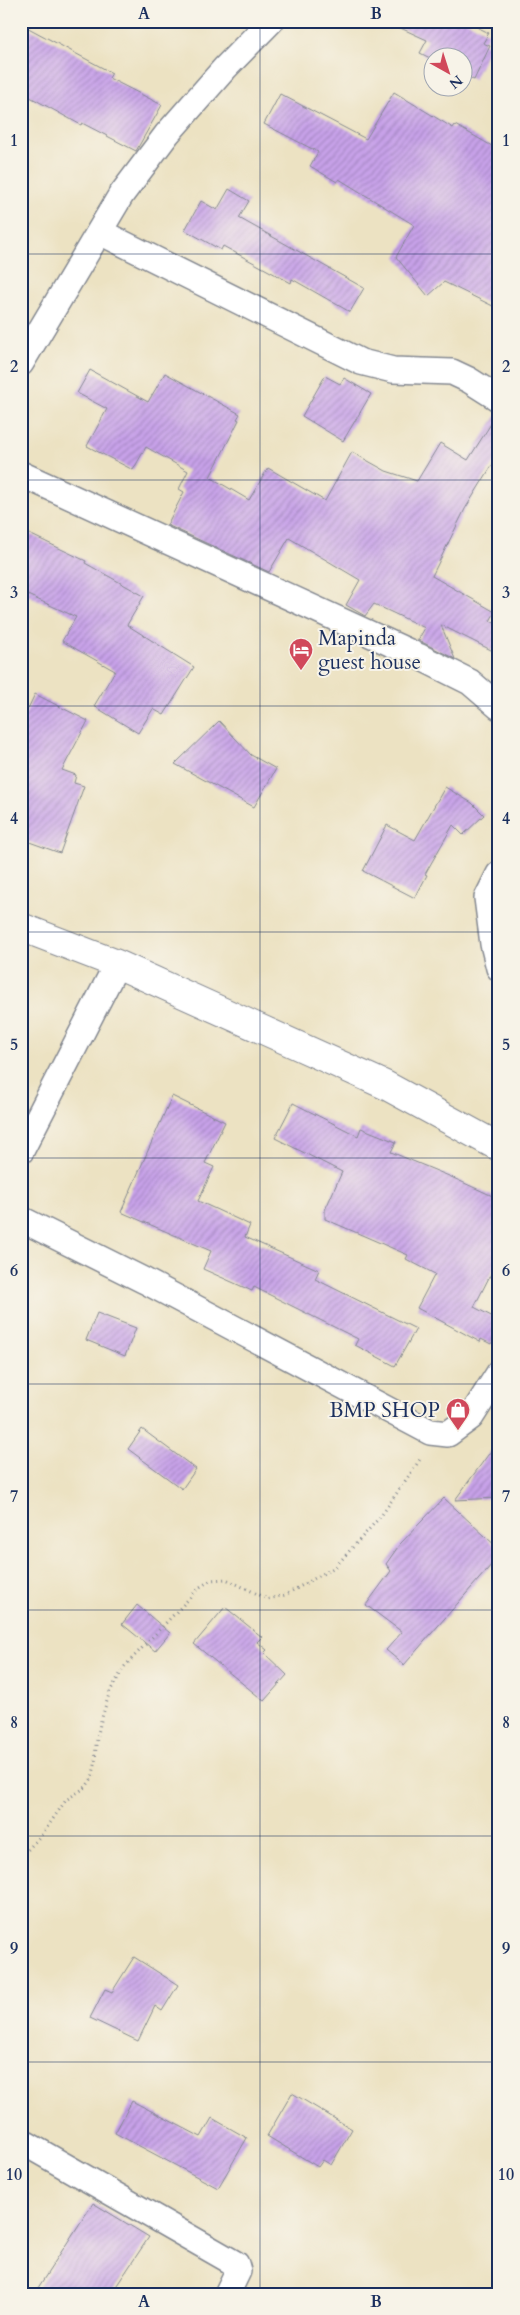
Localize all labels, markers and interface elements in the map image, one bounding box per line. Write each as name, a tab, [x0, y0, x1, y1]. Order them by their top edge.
text: A	[138, 3, 150, 25]
text: B	[370, 3, 382, 25]
north arrow	[422, 48, 472, 98]
text: N	[445, 71, 467, 93]
text: 1	[10, 130, 18, 152]
text: 1	[502, 130, 510, 152]
text: 2	[10, 356, 18, 378]
text: 2	[502, 356, 510, 378]
text: 3	[10, 582, 18, 604]
text: 3	[502, 582, 510, 604]
place label: Mapinda guest house	[318, 624, 421, 677]
hotel icon: Mapinda guest house	[288, 637, 314, 671]
text: 4	[10, 808, 18, 830]
text: 4	[502, 808, 510, 830]
text: 5	[10, 1034, 18, 1056]
text: 5	[502, 1034, 510, 1056]
text: 6	[10, 1260, 18, 1282]
text: 6	[502, 1260, 510, 1282]
place label: BMP SHOP	[329, 1396, 440, 1425]
shop icon: BMP SHOP	[445, 1397, 471, 1431]
text: 7	[10, 1486, 18, 1508]
text: 7	[502, 1486, 510, 1508]
text: 8	[10, 1712, 18, 1734]
text: 8	[502, 1712, 510, 1734]
text: 9	[10, 1938, 18, 1960]
text: 9	[502, 1938, 510, 1960]
text: 10	[6, 2164, 22, 2186]
text: 10	[498, 2164, 514, 2186]
text: A	[138, 2291, 150, 2313]
text: B	[370, 2291, 382, 2313]

